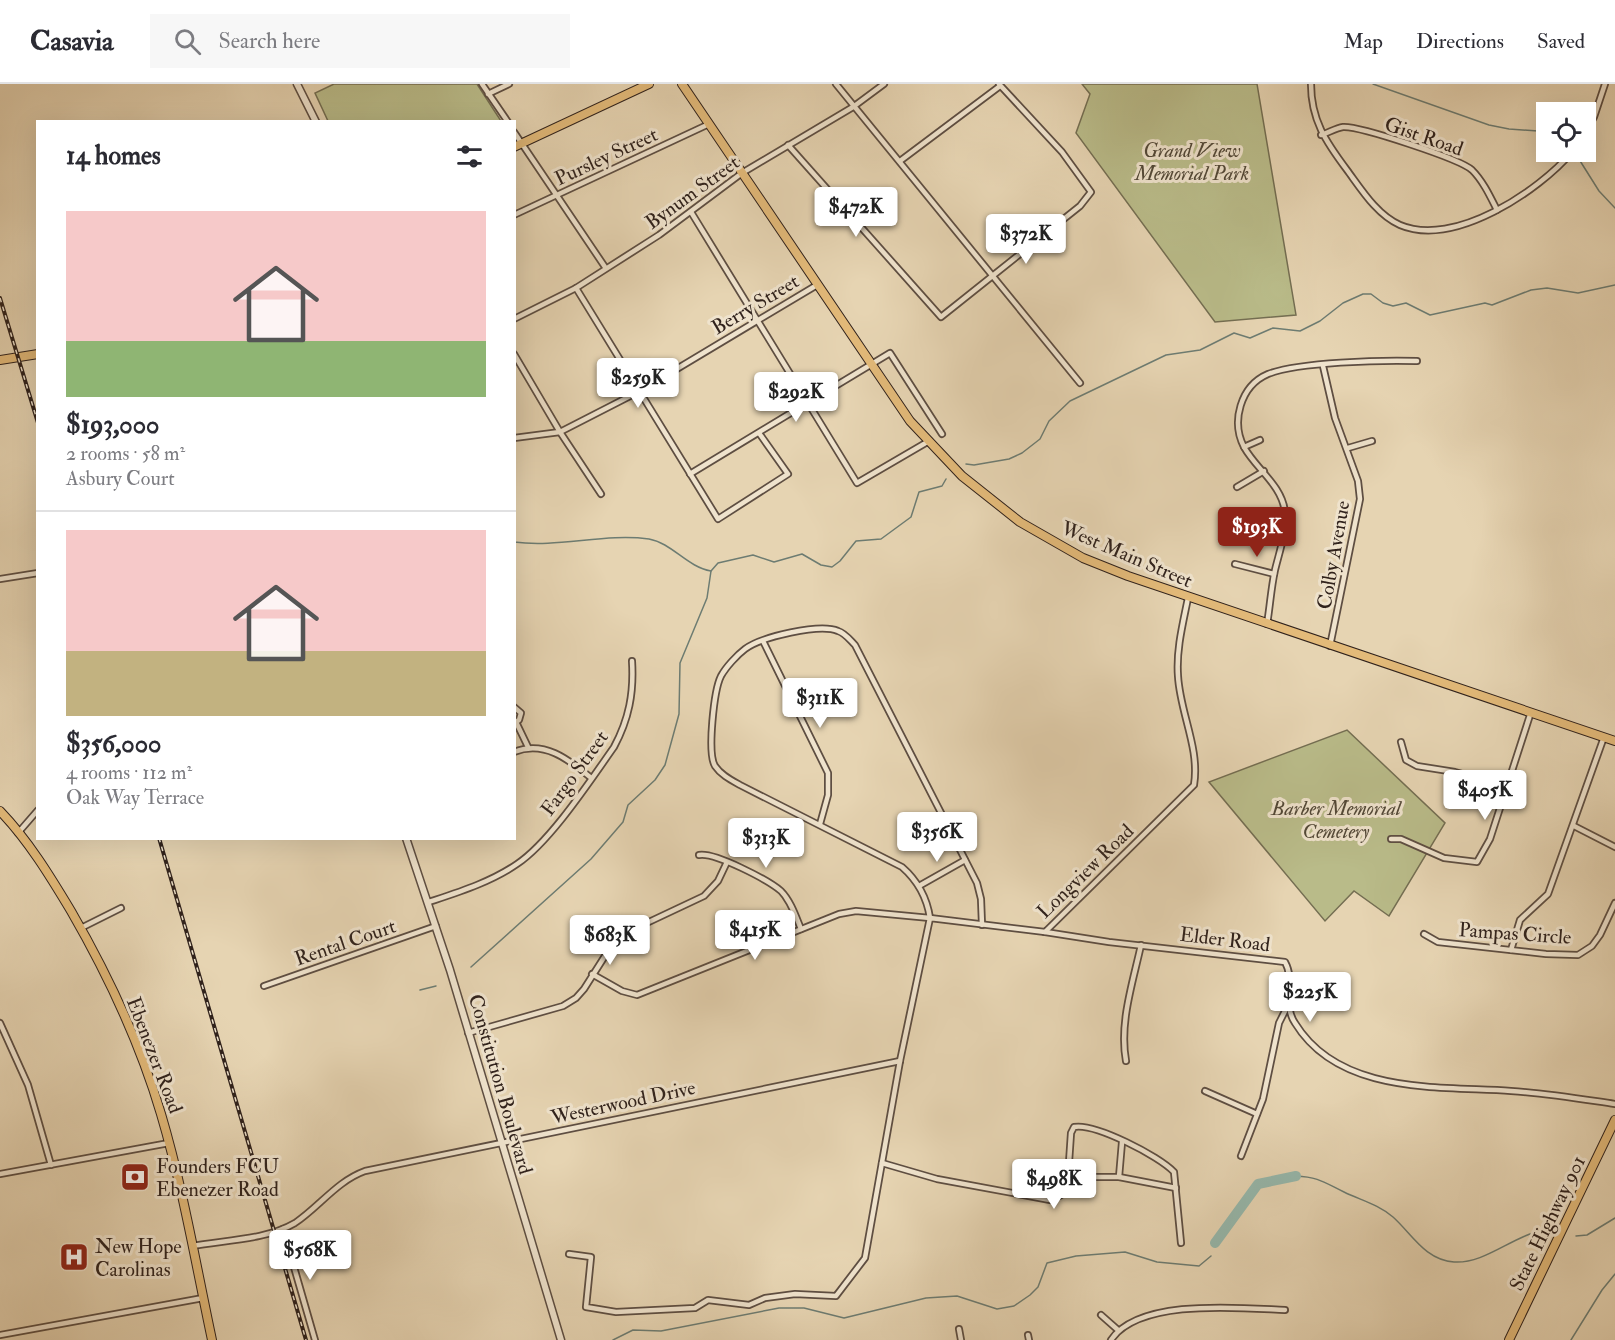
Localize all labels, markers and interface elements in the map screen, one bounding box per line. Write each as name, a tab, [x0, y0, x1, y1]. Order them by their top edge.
search box	[150, 14, 570, 68]
text: Casavia	[30, 24, 114, 59]
icon: search	[171, 25, 204, 58]
text: Search here	[219, 27, 320, 55]
text: Map	[1343, 28, 1383, 55]
text: Directions	[1416, 28, 1504, 55]
text: Saved	[1537, 28, 1585, 55]
map controls	[1536, 102, 1596, 162]
button: locate	[1536, 102, 1596, 162]
street label: Gist Road	[1381, 111, 1467, 162]
street label: Pursley Street	[551, 121, 662, 191]
park label: Grand View Memorial Park	[1134, 138, 1249, 186]
text: 14 homes	[66, 140, 161, 172]
icon: filters	[453, 140, 486, 173]
street label: Bynum Street	[640, 150, 745, 235]
pin: $472K	[814, 187, 898, 238]
text: $472K	[829, 194, 883, 219]
pin: $372K	[984, 214, 1068, 265]
text: $372K	[1000, 221, 1052, 246]
icon: home	[222, 250, 330, 358]
street label: Berry Street	[707, 268, 804, 340]
pin: $259K	[596, 358, 680, 409]
text: $259K	[611, 365, 665, 390]
pin: $292K	[754, 372, 838, 423]
text: $292K	[768, 379, 824, 404]
text: $193,000	[66, 409, 159, 441]
text: 2 rooms · 58 m²	[66, 441, 185, 466]
text: Asbury Court	[66, 466, 175, 491]
street label: Colby Avenue	[1312, 499, 1355, 611]
pin: $193K	[1215, 507, 1299, 558]
text: $193K	[1232, 514, 1282, 539]
street label: West Main Street	[1057, 515, 1197, 594]
icon: home	[222, 569, 330, 677]
pin: $311K	[778, 678, 862, 729]
text: $311K	[796, 685, 844, 710]
street label: Fargo Street	[535, 725, 614, 821]
text: $356,000	[66, 728, 161, 760]
text: 4 rooms · 112 m²	[66, 760, 192, 785]
pin: $405K	[1443, 770, 1527, 821]
text: $405K	[1457, 777, 1513, 802]
text: Oak Way Terrace	[66, 785, 204, 810]
park label: Barber Memorial Cemetery	[1270, 796, 1403, 844]
pin: $356K	[895, 812, 979, 863]
pin: $313K	[724, 818, 808, 869]
text: $356K	[911, 819, 963, 844]
street label: Longview Road	[1032, 819, 1139, 924]
text: $313K	[742, 825, 790, 850]
pin: $415K	[713, 910, 797, 961]
street label: Rental Court	[291, 913, 400, 971]
pin: $683K	[568, 915, 652, 966]
text: $415K	[729, 917, 781, 942]
street label: Pampas Circle	[1458, 917, 1572, 951]
text: $683K	[584, 922, 636, 947]
street label: Elder Road	[1178, 922, 1272, 957]
pin: $225K	[1268, 972, 1352, 1023]
text: $225K	[1283, 979, 1337, 1004]
street label: Constitution Boulevard	[463, 991, 538, 1177]
street label: Ebenezer Road	[121, 993, 188, 1117]
street label: Westerwood Drive	[547, 1075, 698, 1130]
street label: State Highway 901	[1504, 1151, 1591, 1295]
place label: Founders FCU Ebenezer Road	[156, 1154, 279, 1202]
pin: $498K	[1012, 1159, 1096, 1210]
bank icon: Founders FCU Ebenezer Road	[119, 1161, 151, 1193]
text: $498K	[1026, 1166, 1082, 1191]
pin: $568K	[268, 1230, 352, 1281]
place label: New Hope Carolinas	[95, 1234, 182, 1282]
text: $568K	[283, 1237, 337, 1262]
hospital icon: New Hope Carolinas	[58, 1241, 90, 1273]

